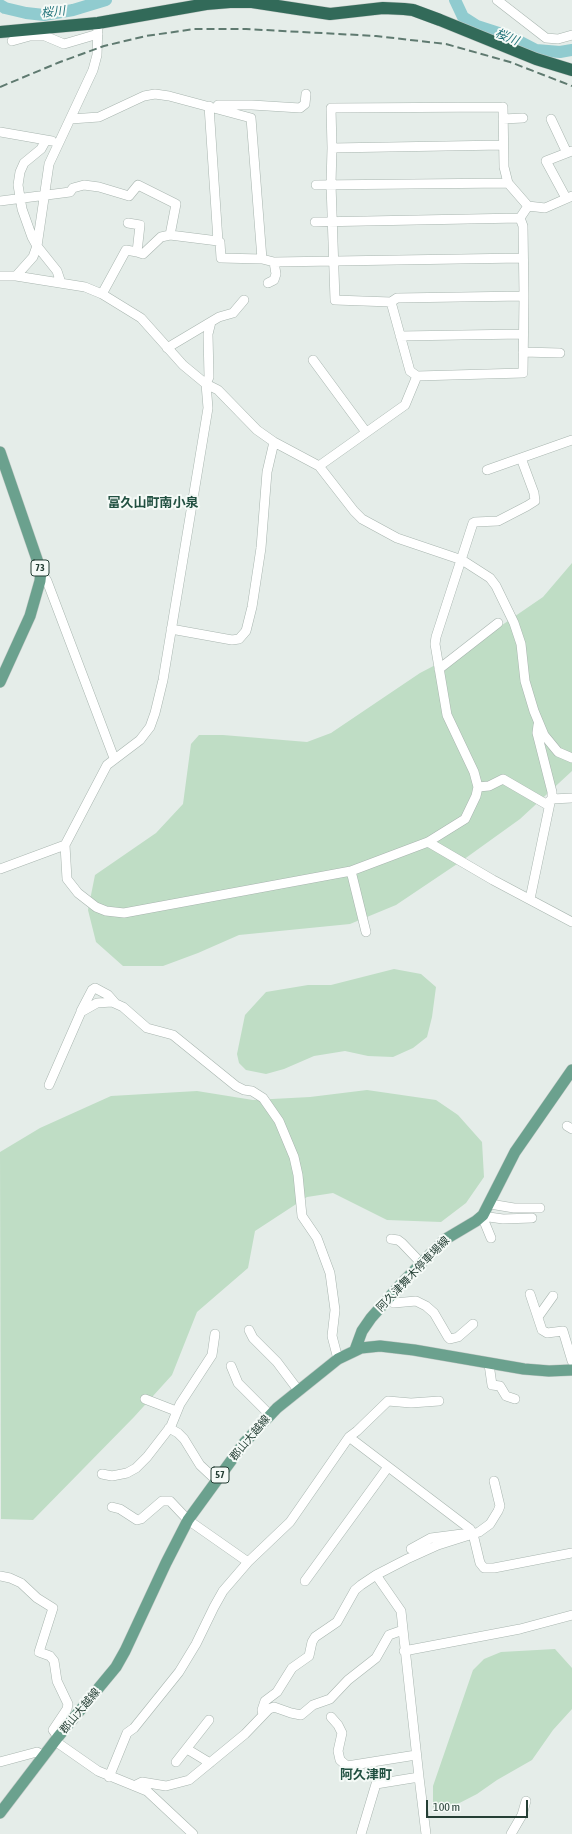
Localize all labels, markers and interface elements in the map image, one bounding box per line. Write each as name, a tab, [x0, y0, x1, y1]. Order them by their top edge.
water label: 桜川	[40, 4, 66, 20]
water label: 桜川	[493, 26, 521, 48]
district label: 富久山町南小泉	[108, 495, 198, 511]
road number: 73	[31, 560, 49, 576]
street label: 阿久津舞木停車場線	[374, 1234, 452, 1314]
street label: 郡山大越線	[227, 1413, 273, 1463]
road number: 57	[211, 1467, 229, 1483]
street label: 郡山大越線	[57, 1686, 103, 1736]
district label: 阿久津町	[340, 1767, 392, 1783]
scale bar	[428, 1792, 530, 1818]
text: 100 m	[433, 1800, 460, 1814]

